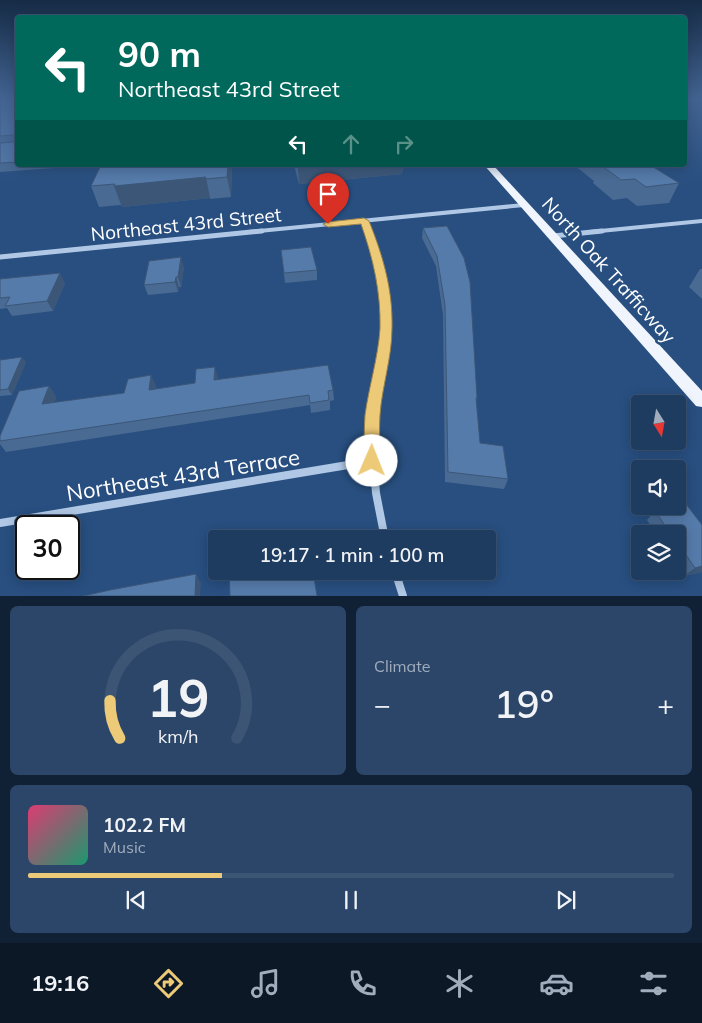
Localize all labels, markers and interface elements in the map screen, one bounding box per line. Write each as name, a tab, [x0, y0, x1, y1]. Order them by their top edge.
text: 90 m	[118, 32, 201, 76]
icon: left	[35, 35, 100, 100]
text: Northeast 43rd Street	[118, 75, 340, 103]
icon: left	[284, 130, 312, 158]
icon: ahead	[337, 130, 365, 158]
icon: right	[390, 130, 418, 158]
pin	[307, 173, 349, 224]
icon: arrive	[314, 180, 342, 208]
street label: North Oak Trafficway	[537, 192, 681, 348]
street label: Northeast 43rd Street	[90, 202, 283, 246]
north arrow	[631, 395, 686, 450]
map controls	[631, 395, 686, 580]
position arrow	[345, 434, 397, 486]
street label: Northeast 43rd Terrace	[64, 443, 302, 507]
button: sound	[631, 460, 686, 515]
speed limit sign: 30	[15, 515, 80, 580]
button: layers	[631, 525, 686, 580]
text: 19:17 · 1 min · 100 m	[259, 543, 445, 567]
text: Climate	[374, 656, 430, 676]
text: 19	[147, 665, 209, 730]
text: 19°	[494, 680, 554, 728]
text: −	[374, 687, 391, 722]
text: +	[657, 687, 674, 722]
text: km/h	[158, 725, 198, 747]
text: 102.2 FM	[103, 813, 186, 837]
text: Music	[103, 837, 146, 857]
icon: previous	[122, 886, 150, 914]
icon: pause	[337, 886, 365, 914]
icon: next	[552, 886, 580, 914]
icon: directions	[151, 966, 186, 1001]
icon: music	[248, 966, 283, 1001]
icon: phone	[345, 966, 380, 1001]
icon: climate	[442, 966, 477, 1001]
icon: car	[539, 966, 574, 1001]
icon: filters	[636, 966, 671, 1001]
text: 19:16	[31, 969, 89, 997]

